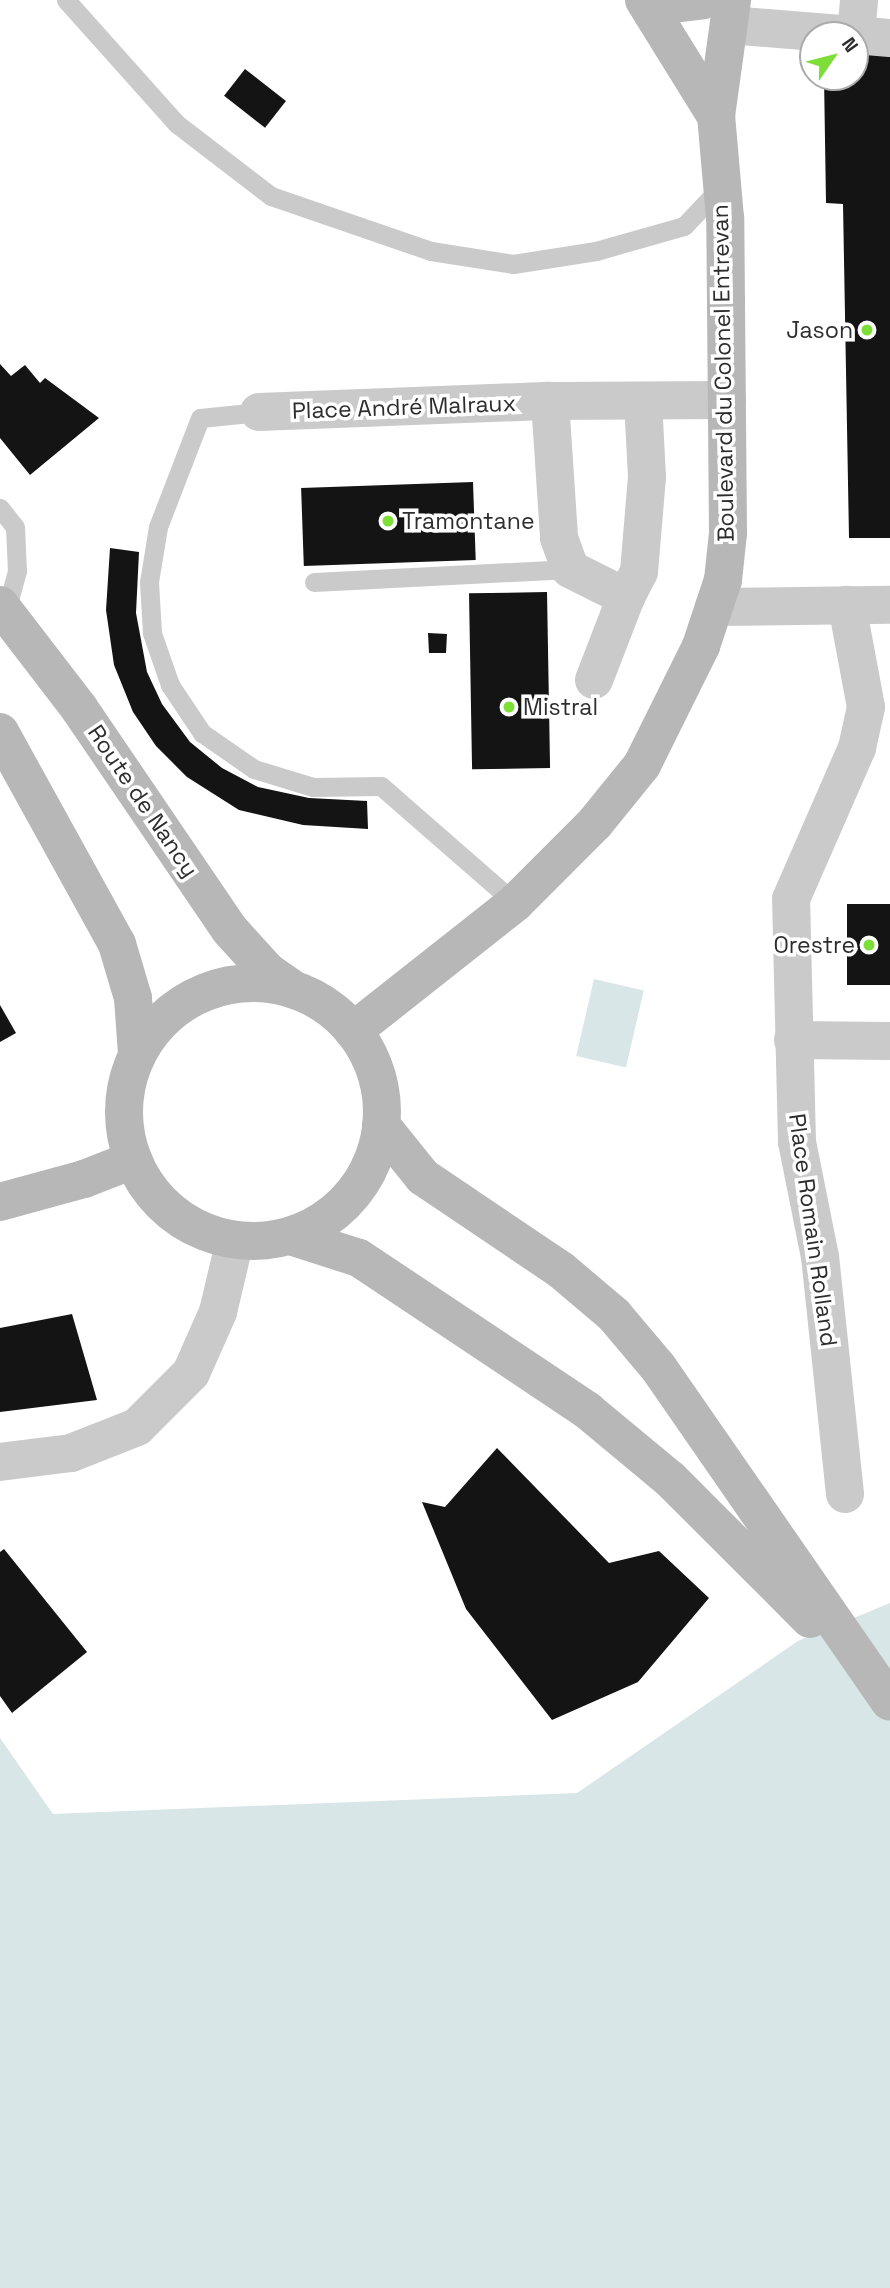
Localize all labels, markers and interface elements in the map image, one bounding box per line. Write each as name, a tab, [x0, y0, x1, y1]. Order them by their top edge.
north arrow	[799, 21, 869, 91]
text: N	[836, 32, 864, 57]
street label: Boulevard du Colonel Entrevan	[706, 204, 740, 542]
place label: Jason	[786, 316, 853, 344]
marker: Jason	[859, 322, 875, 338]
street label: Place André Malraux	[291, 389, 517, 425]
place label: Tramontane	[402, 507, 535, 535]
marker: Tramontane	[380, 513, 396, 529]
place label: Mistral	[523, 693, 598, 721]
marker: Mistral	[501, 699, 517, 715]
street label: Route de Nancy	[82, 720, 204, 882]
place label: Orestre	[773, 931, 855, 959]
marker: Orestre	[861, 937, 877, 953]
street label: Place Romain Rolland	[783, 1112, 843, 1348]

